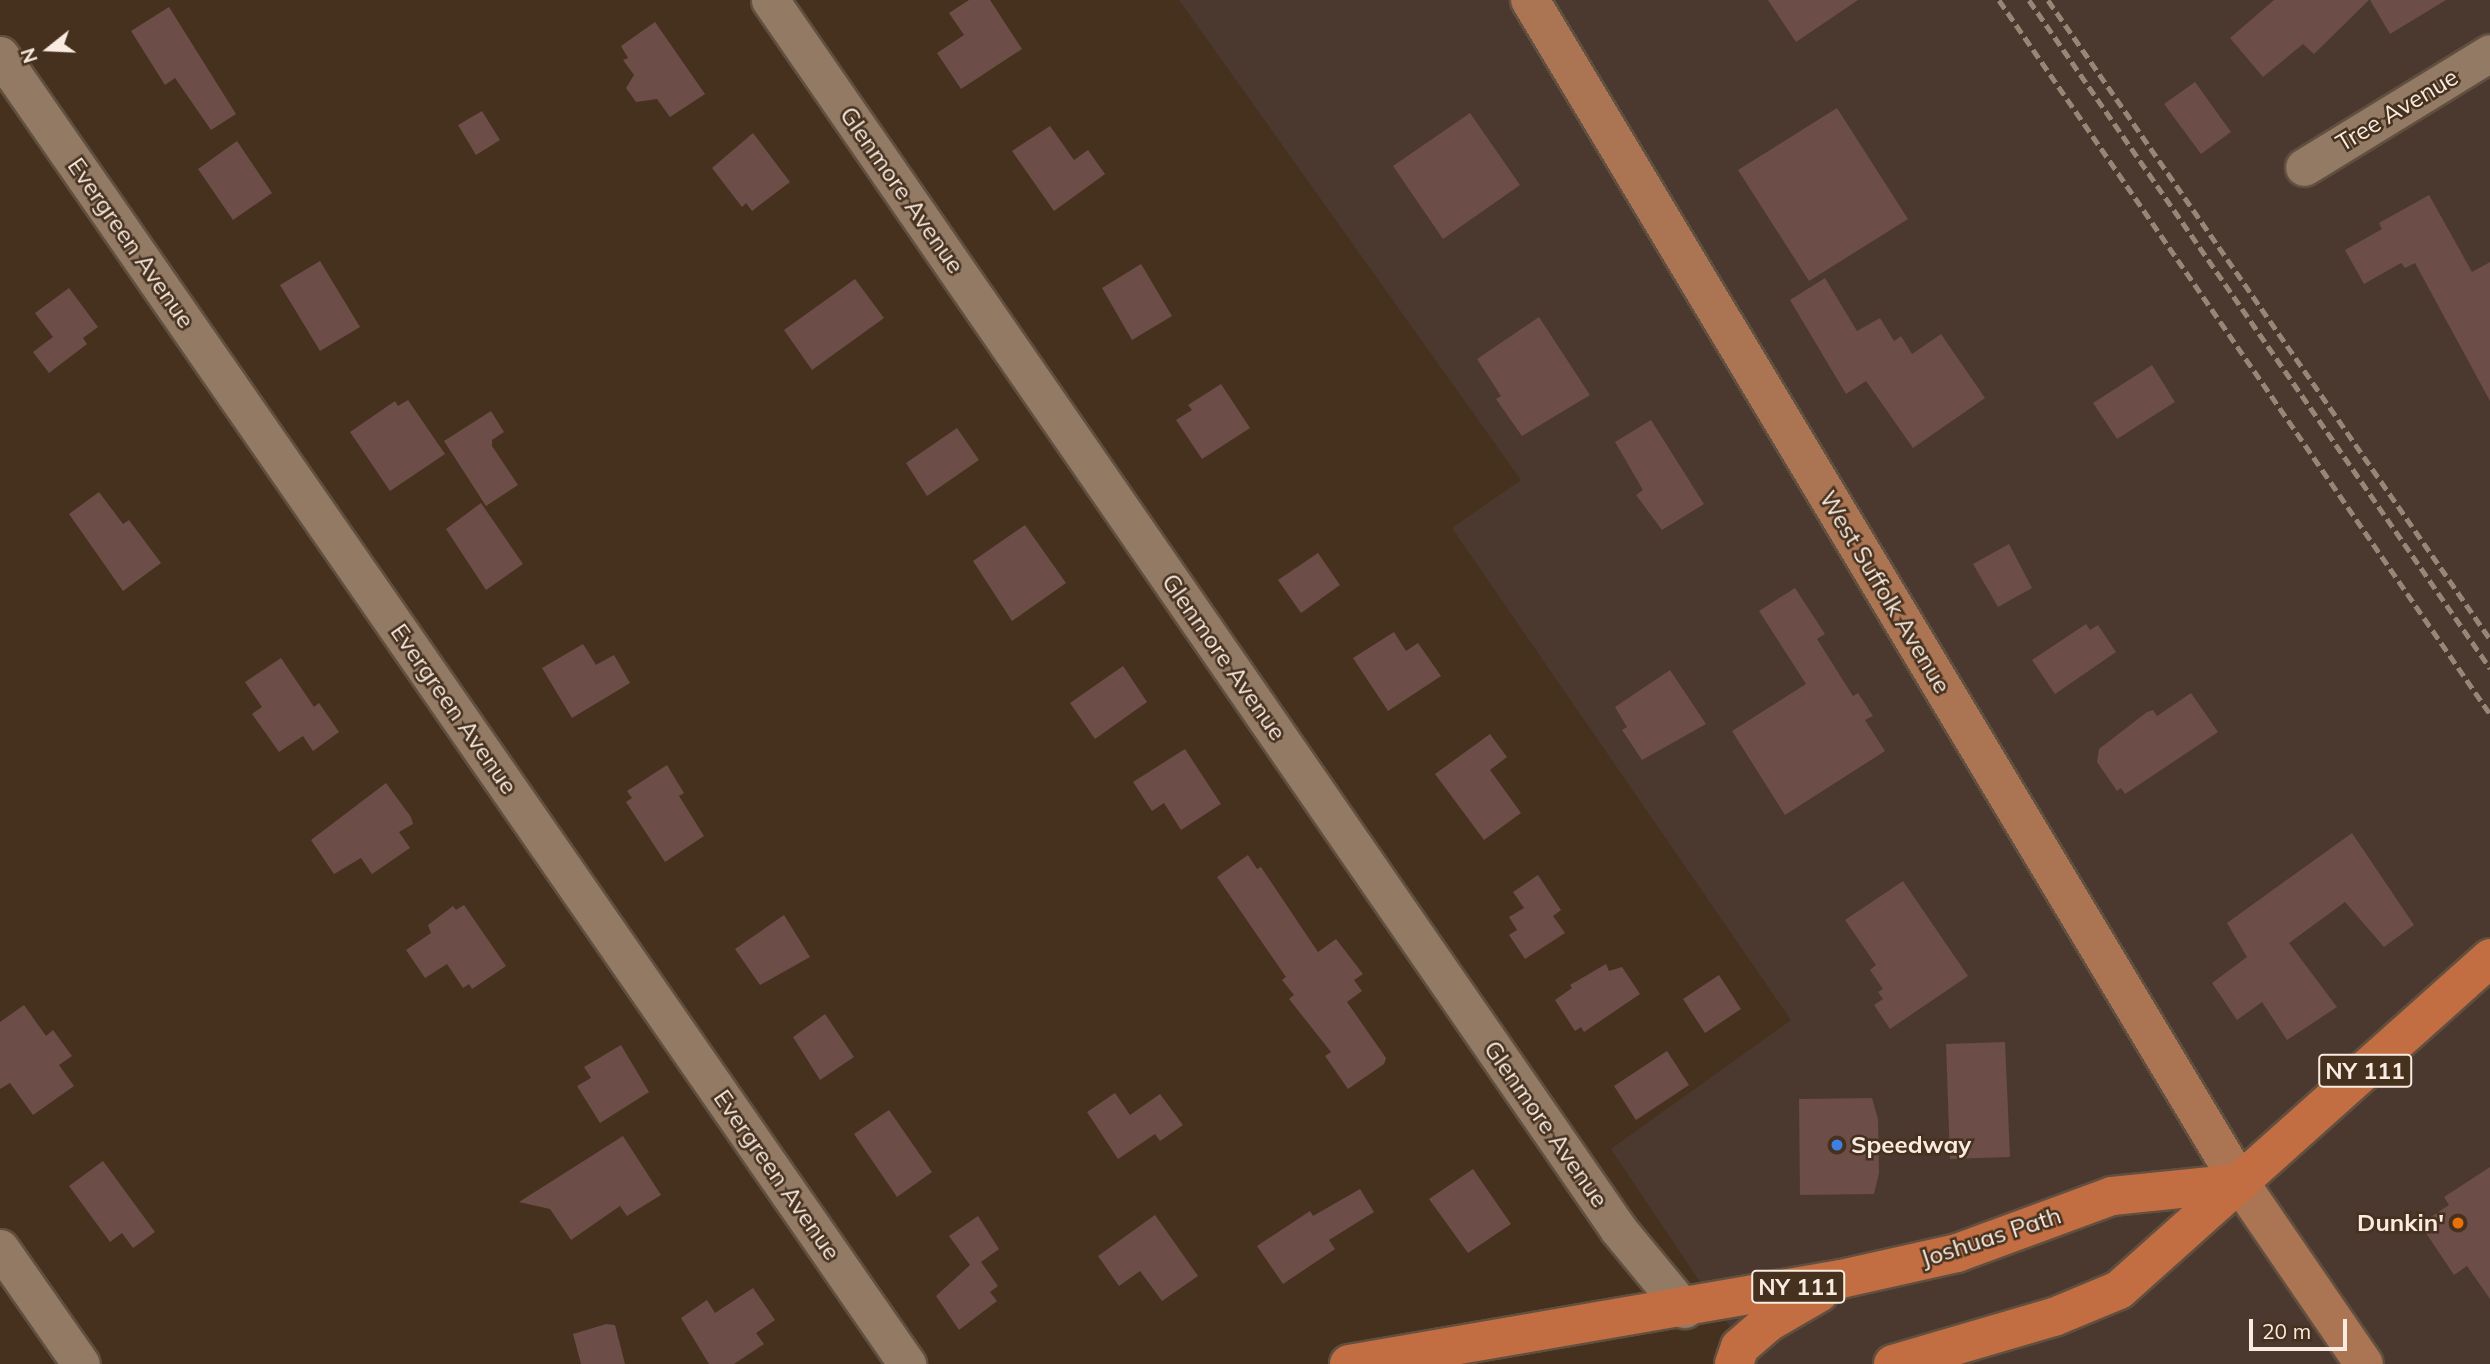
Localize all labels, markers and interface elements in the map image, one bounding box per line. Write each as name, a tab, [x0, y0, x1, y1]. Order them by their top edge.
north arrow	[14, 14, 84, 84]
text: N	[15, 45, 43, 66]
street label: Tree Avenue	[2331, 62, 2463, 158]
street label: Glenmore Avenue	[834, 101, 970, 279]
street label: Evergreen Avenue	[62, 152, 200, 334]
street label: West Suffolk Avenue	[1813, 486, 1957, 698]
street label: Glenmore Avenue	[1156, 568, 1292, 746]
street label: Evergreen Avenue	[385, 618, 523, 800]
street label: Glenmore Avenue	[1478, 1035, 1614, 1213]
road number: NY 111	[2318, 1052, 2412, 1090]
street label: Evergreen Avenue	[708, 1084, 846, 1266]
place label: Speedway	[1851, 1131, 1971, 1159]
marker: Speedway	[1829, 1137, 1845, 1153]
street label: Joshuas Path	[1917, 1201, 2065, 1273]
place label: Dunkin'	[2357, 1209, 2444, 1237]
marker: Dunkin'	[2450, 1215, 2466, 1231]
road number: NY 111	[1751, 1268, 1845, 1306]
scale bar	[2252, 1304, 2350, 1348]
text: 20 m	[2262, 1318, 2311, 1344]

